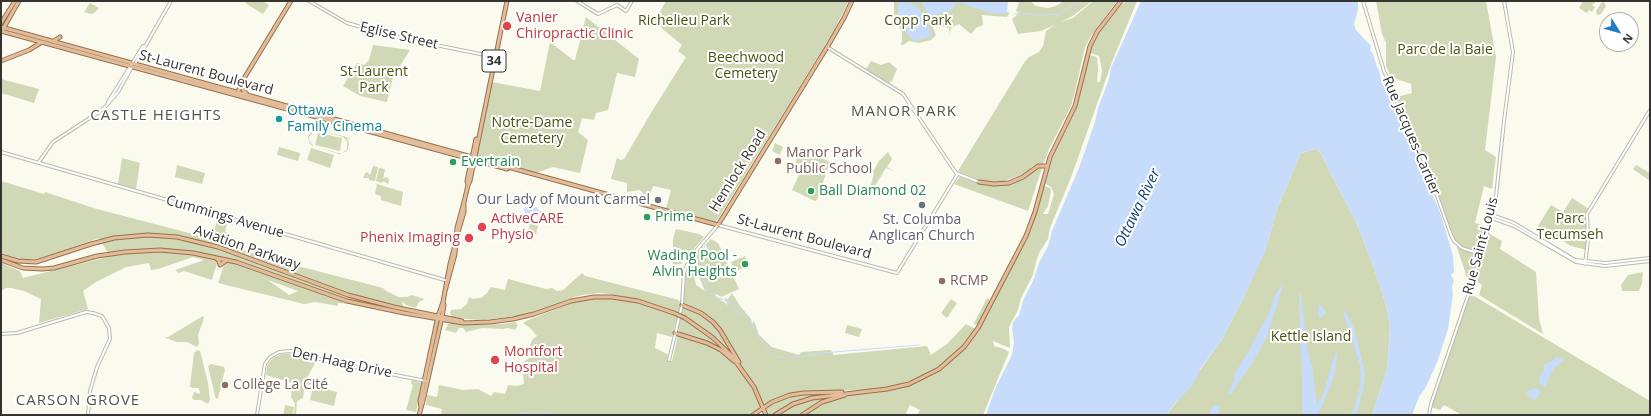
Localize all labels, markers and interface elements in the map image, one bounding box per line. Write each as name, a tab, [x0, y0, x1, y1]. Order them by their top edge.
place label: Vanier Chiropractic Clinic	[516, 10, 633, 42]
north arrow	[1599, 12, 1639, 52]
park label: Richelieu Park	[638, 13, 730, 29]
park label: Copp Park	[884, 13, 952, 29]
street label: Eglise Street	[358, 19, 440, 53]
marker: Vanier Chiropractic Clinic	[501, 20, 513, 32]
text: N	[1620, 31, 1637, 47]
park label: Parc de la Baie	[1397, 42, 1493, 58]
street label: St-Laurent Boulevard	[137, 47, 275, 99]
road number: 34	[482, 50, 506, 72]
park label: Beechwood Cemetery	[708, 50, 784, 82]
park label: St-Laurent Park	[340, 64, 408, 96]
street label: Rue Jacques-Cartier	[1378, 74, 1444, 198]
place label: Ottawa Family Cinema	[287, 103, 382, 136]
district label: MANOR PARK	[851, 103, 957, 121]
district label: CASTLE HEIGHTS	[90, 107, 222, 125]
marker: Ottawa Family Cinema	[274, 114, 284, 124]
park label: Notre-Dame Cemetery	[492, 115, 572, 148]
street label: Hemlock Road	[706, 127, 770, 215]
place label: Manor Park Public School	[786, 145, 872, 178]
place label: Evertrain	[461, 154, 520, 170]
marker: Manor Park Public School	[773, 156, 783, 166]
marker: Evertrain	[448, 157, 458, 167]
water label: Ottawa River	[1111, 166, 1165, 250]
place label: Ball Diamond 02	[819, 183, 926, 199]
marker: Ball Diamond 02	[806, 186, 816, 196]
street label: Cummings Avenue	[164, 192, 286, 242]
place label: Our Lady of Mount Carmel	[477, 192, 650, 208]
marker: Our Lady of Mount Carmel	[653, 195, 663, 205]
street label: Rue Saint-Louis	[1460, 195, 1502, 297]
marker: St. Columba Anglican Church	[917, 200, 927, 210]
place label: Prime	[655, 209, 694, 225]
place label: ActiveCARE Physio	[491, 211, 564, 244]
street label: St-Laurent Boulevard	[735, 211, 873, 263]
park label: Parc Tecumseh	[1537, 211, 1603, 244]
marker: Prime	[642, 212, 652, 222]
place label: St. Columba Anglican Church	[869, 212, 975, 244]
marker: ActiveCARE Physio	[476, 221, 488, 233]
street label: Aviation Parkway	[192, 222, 302, 274]
place label: Phenix Imaging	[360, 230, 460, 246]
marker: Phenix Imaging	[463, 232, 475, 244]
place label: Wading Pool - Alvin Heights	[647, 248, 737, 280]
marker: Wading Pool - Alvin Heights	[740, 259, 750, 269]
place label: RCMP	[950, 273, 988, 289]
marker: RCMP	[937, 276, 947, 286]
park label: Kettle Island	[1271, 329, 1351, 345]
street label: Den Haag Drive	[291, 344, 393, 382]
place label: Montfort Hospital	[504, 344, 562, 376]
marker: Montfort Hospital	[489, 354, 501, 366]
place label: Collège La Cité	[233, 377, 328, 393]
marker: Collège La Cité	[220, 380, 230, 390]
district label: CARSON GROVE	[16, 392, 140, 410]

